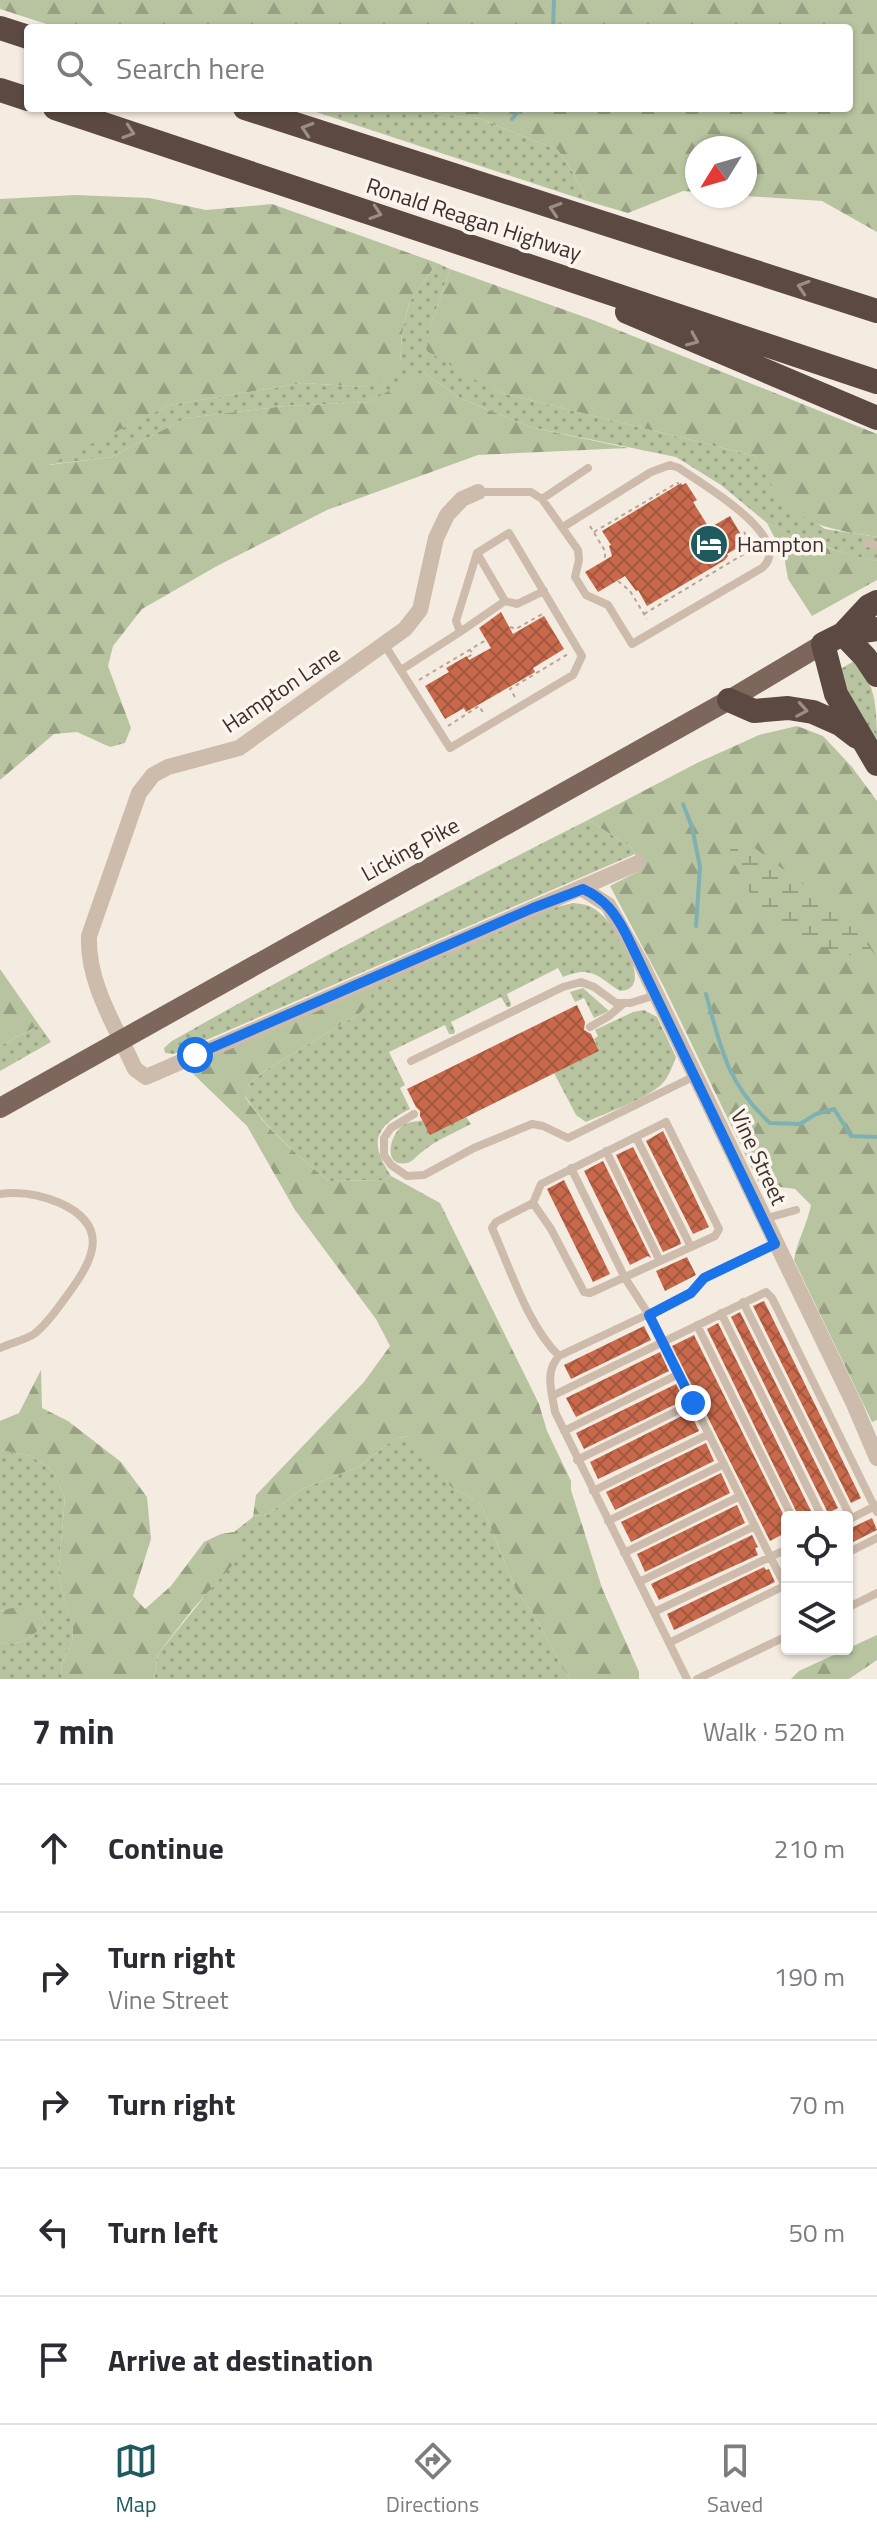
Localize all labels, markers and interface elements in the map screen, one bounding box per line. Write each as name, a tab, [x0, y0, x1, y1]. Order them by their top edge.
search box	[24, 24, 853, 112]
text: Search here	[116, 45, 265, 91]
icon: search	[52, 46, 96, 90]
one-way arrow	[301, 122, 315, 138]
one-way arrow	[121, 123, 135, 139]
north arrow	[685, 136, 757, 208]
street label: Ronald Reagan Highway	[362, 168, 586, 270]
one-way arrow	[548, 202, 562, 218]
one-way arrow	[368, 204, 382, 220]
one-way arrow	[796, 280, 810, 296]
one-way arrow	[685, 331, 699, 347]
hotel icon: Hampton	[688, 523, 730, 565]
place label: Hampton	[737, 527, 824, 561]
street label: Hampton Lane	[215, 637, 347, 741]
one-way arrow	[795, 701, 808, 718]
street label: Licking Pike	[355, 808, 465, 890]
route start	[177, 1037, 213, 1073]
street label: Vine Street	[722, 1104, 796, 1211]
route end	[675, 1385, 711, 1421]
map controls	[781, 1511, 853, 1655]
button: locate	[781, 1511, 853, 1583]
button: layers	[781, 1583, 853, 1655]
text: 7 min	[32, 1705, 115, 1757]
text: Walk · 520 m	[703, 1712, 845, 1751]
text: Continue	[108, 1825, 224, 1871]
icon: ahead	[32, 1826, 76, 1870]
text: 210 m	[774, 1829, 845, 1868]
text: Turn right	[108, 1934, 236, 1980]
icon: right	[32, 1954, 76, 1998]
text: 190 m	[774, 1957, 845, 1996]
text: Vine Street	[108, 1980, 229, 2019]
text: Turn right	[108, 2081, 236, 2127]
icon: right	[32, 2082, 76, 2126]
text: 70 m	[788, 2085, 845, 2124]
text: Turn left	[108, 2209, 218, 2255]
icon: left	[32, 2210, 76, 2254]
text: 50 m	[788, 2213, 845, 2252]
text: Arrive at destination	[108, 2337, 373, 2383]
icon: arrive	[32, 2338, 76, 2382]
tab: Map	[114, 2439, 158, 2521]
tab: Directions	[386, 2439, 479, 2521]
tab: Saved	[707, 2439, 763, 2521]

